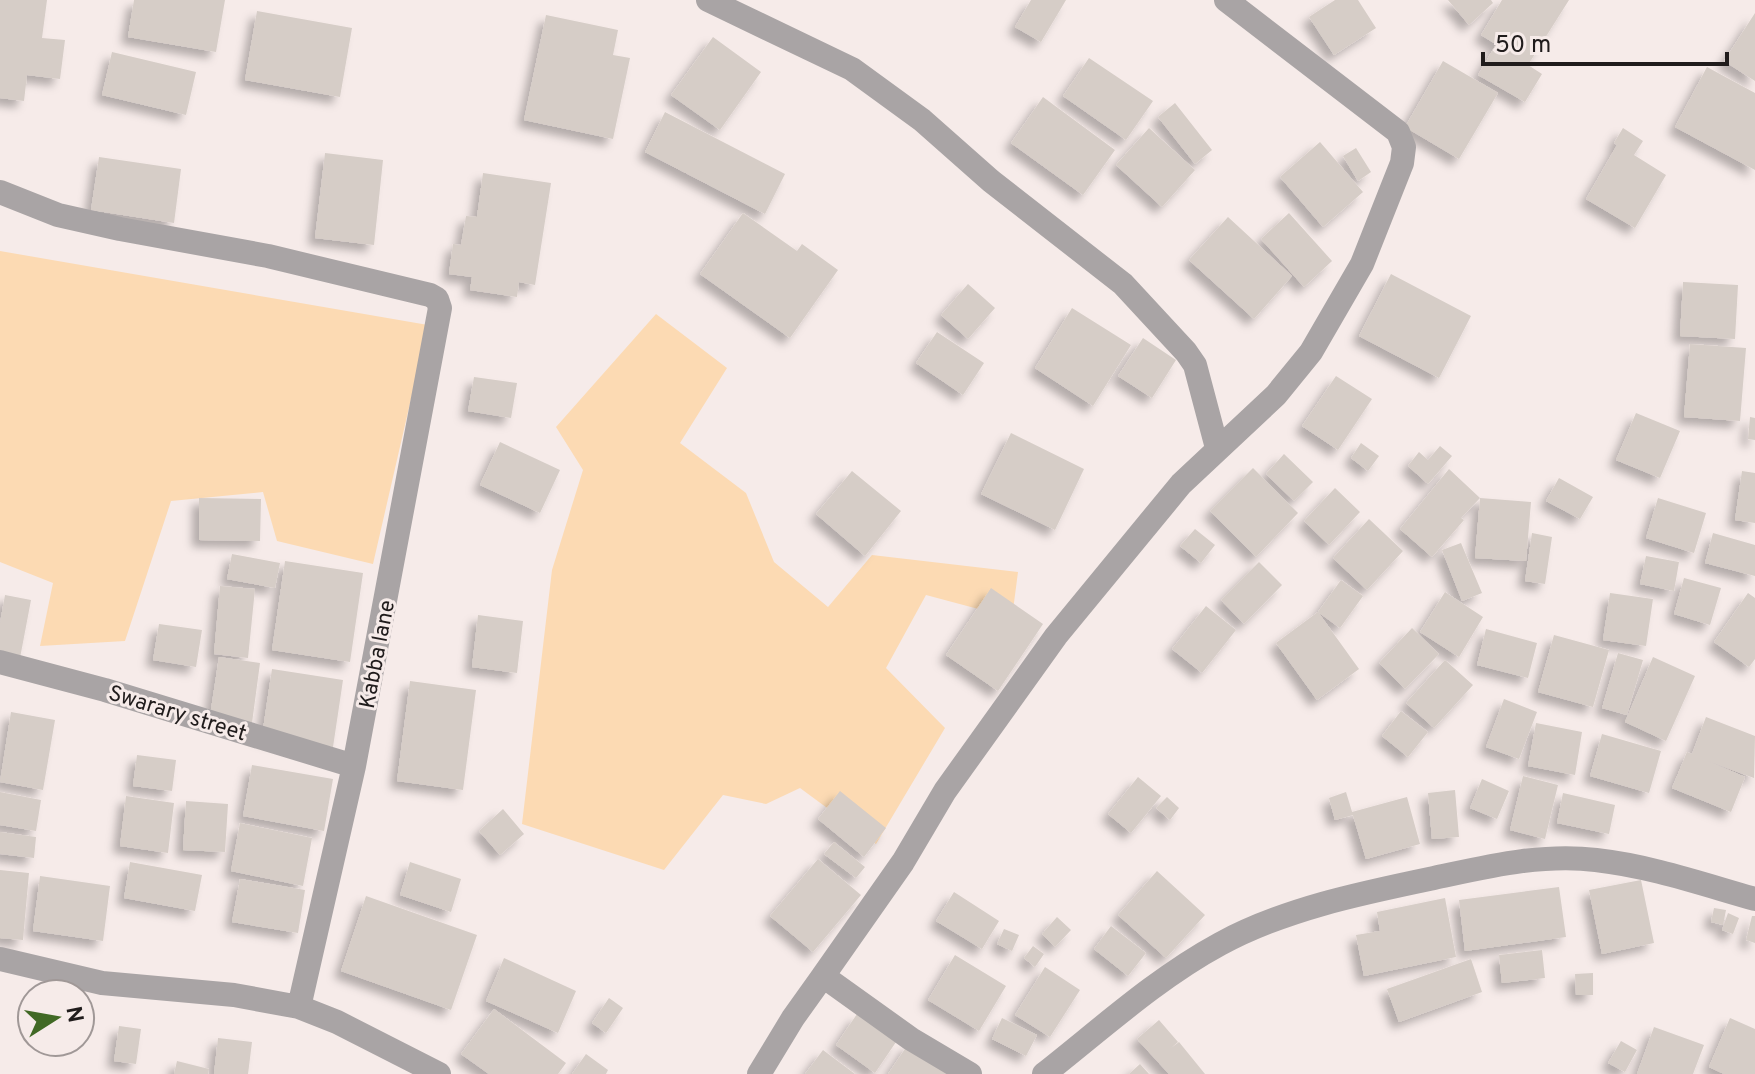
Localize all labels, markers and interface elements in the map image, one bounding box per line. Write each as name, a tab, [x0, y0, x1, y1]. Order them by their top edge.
scale bar	[1483, 16, 1727, 66]
text: 50 m	[1495, 31, 1551, 61]
street label: Kabba lane	[355, 598, 402, 711]
street label: Swarary street	[105, 681, 250, 748]
north arrow	[16, 978, 96, 1058]
text: N	[58, 1004, 88, 1025]

